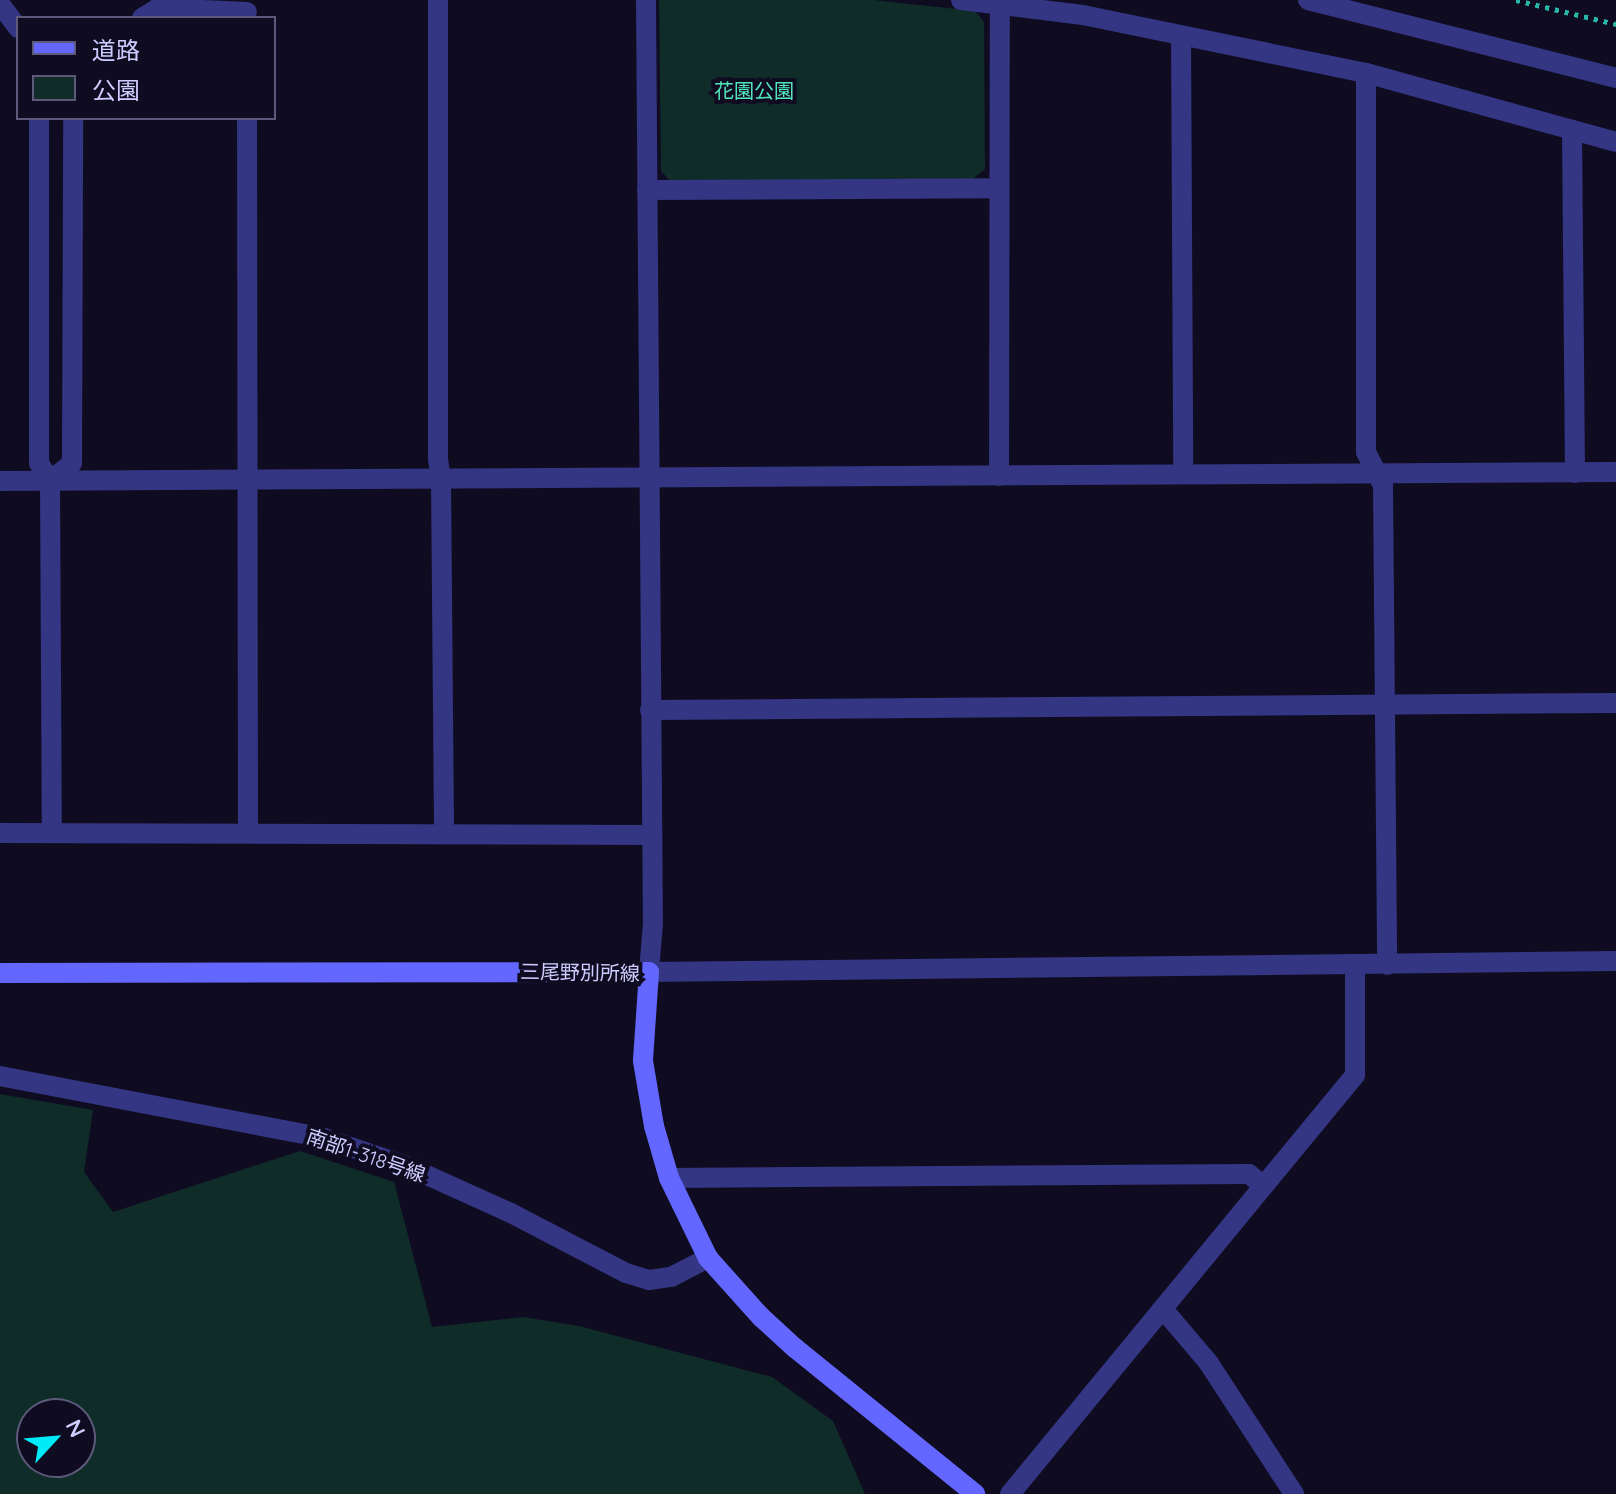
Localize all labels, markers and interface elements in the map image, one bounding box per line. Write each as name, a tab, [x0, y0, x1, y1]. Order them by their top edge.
legend	[16, 16, 276, 120]
text: 道路	[92, 35, 140, 65]
text: 公園	[92, 75, 140, 105]
park label: 花園公園	[714, 78, 794, 102]
street label: 三尾野別所線	[520, 959, 640, 985]
street label: 南部1-318号線	[304, 1123, 428, 1187]
north arrow	[16, 1398, 96, 1478]
text: N	[60, 1415, 92, 1442]

